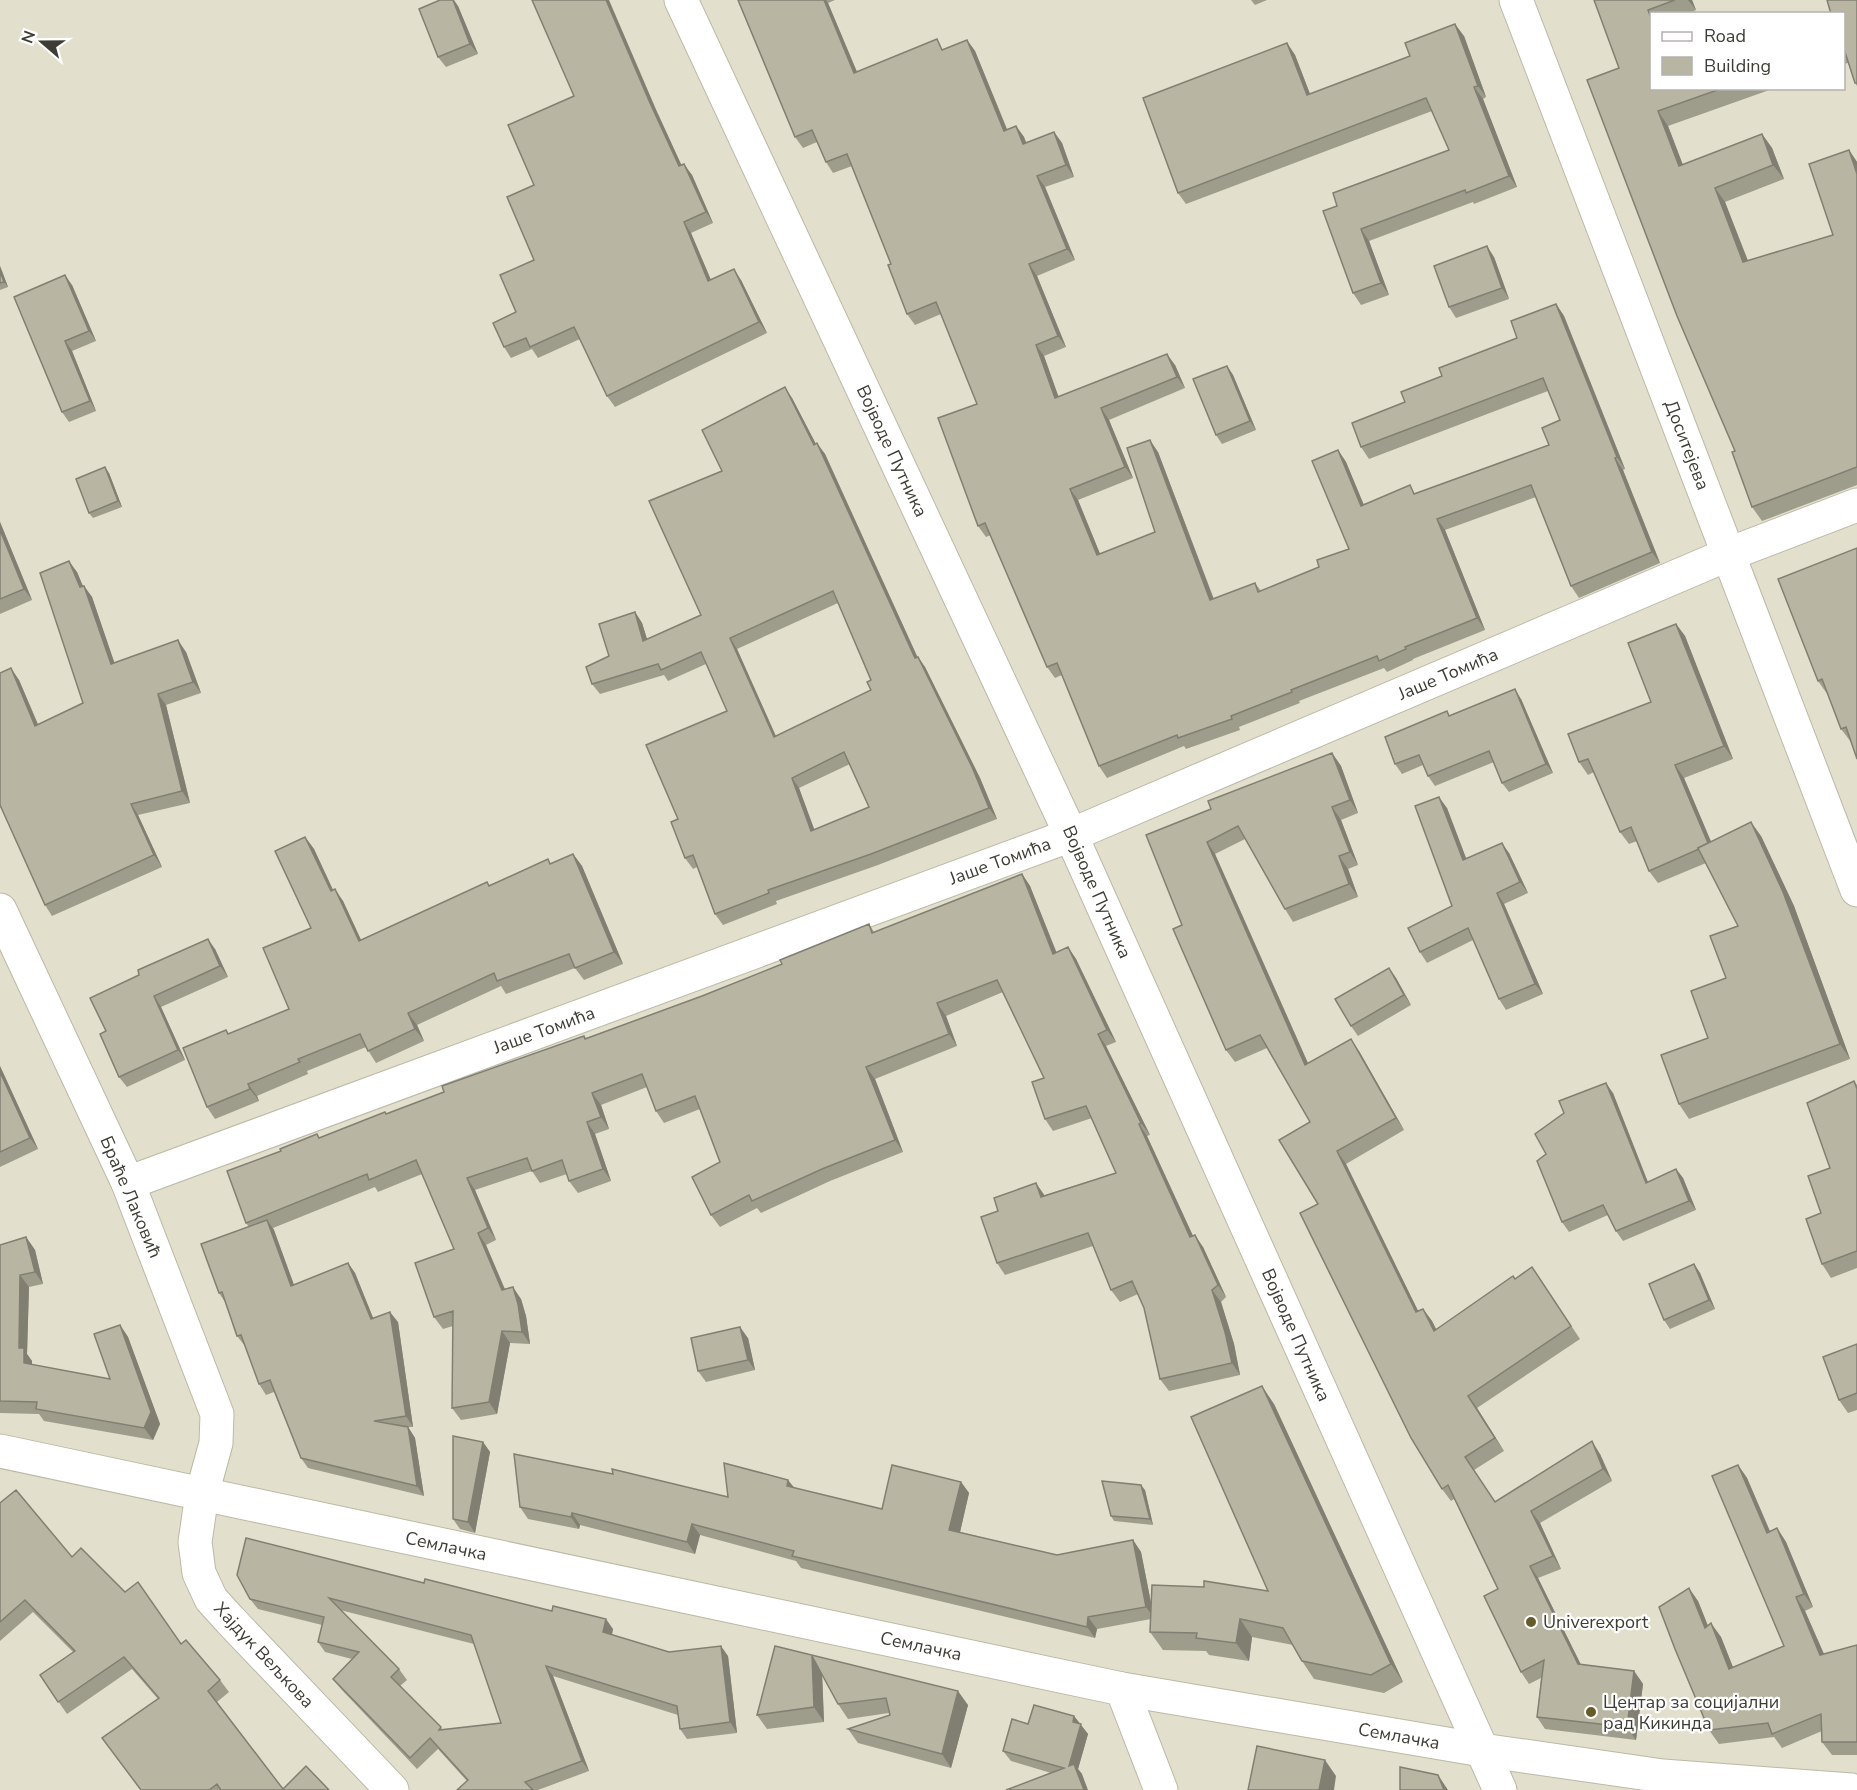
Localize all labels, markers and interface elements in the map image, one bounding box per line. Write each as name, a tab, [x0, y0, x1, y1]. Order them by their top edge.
north arrow	[12, 12, 72, 72]
legend	[1650, 12, 1845, 90]
text: Road	[1704, 24, 1746, 48]
text: N	[16, 28, 41, 47]
text: Building	[1704, 54, 1771, 78]
street label: Војводе Путника	[851, 381, 933, 521]
street label: Доситејева	[1659, 397, 1715, 493]
street label: Јаше Томића	[1393, 642, 1502, 706]
street label: Војводе Путника	[1057, 822, 1137, 962]
street label: Јаше Томића	[945, 832, 1054, 891]
street label: Јаше Томића	[489, 1001, 598, 1060]
street label: Браће Лаковић	[94, 1132, 168, 1262]
street label: Војводе Путника	[1256, 1265, 1336, 1405]
street label: Семлачка	[403, 1526, 489, 1566]
street label: Хајдук Вељкова	[209, 1597, 319, 1713]
place label: Univerexport	[1543, 1610, 1649, 1634]
marker: Univerexport	[1524, 1615, 1538, 1629]
street label: Семлачка	[878, 1626, 964, 1666]
place label: Центар за социјални рад Кикинда	[1603, 1690, 1779, 1735]
marker: Центар за социјални рад Кикинда	[1584, 1705, 1598, 1719]
street label: Семлачка	[1356, 1717, 1442, 1755]

